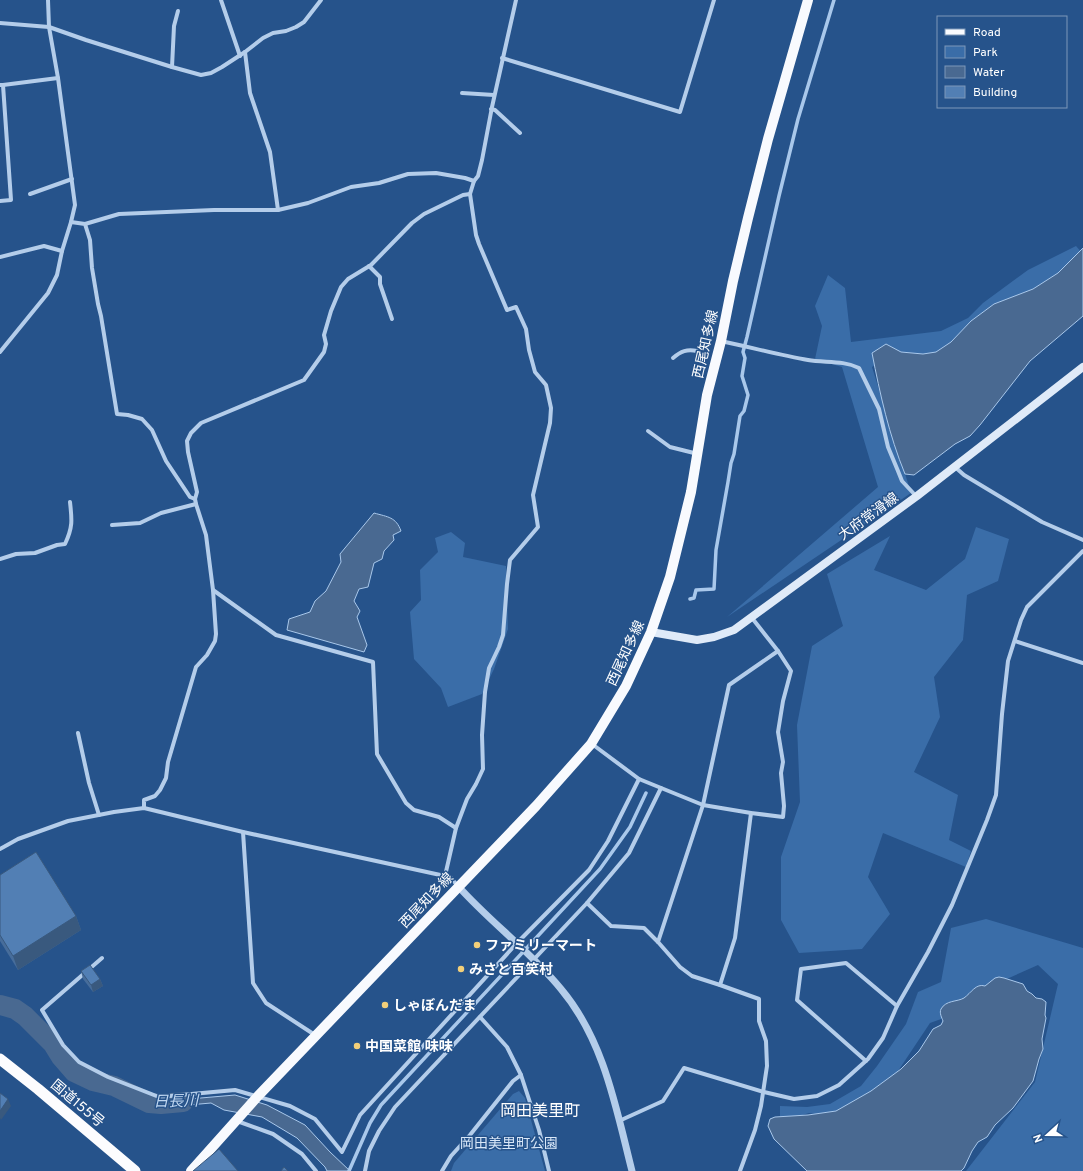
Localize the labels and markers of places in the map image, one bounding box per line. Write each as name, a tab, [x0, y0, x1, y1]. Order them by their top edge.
place label: ファミリーマート	[485, 938, 597, 955]
marker: ファミリーマート	[472, 940, 482, 950]
place label: みさと百笑村	[469, 961, 553, 979]
marker: みさと百笑村	[456, 964, 466, 974]
place label: しゃぼんだま	[393, 998, 477, 1015]
marker: しゃぼんだま	[380, 1000, 390, 1010]
place label: 中国菜館 味味	[365, 1039, 453, 1056]
marker: 中国菜館 味味	[352, 1041, 362, 1051]

